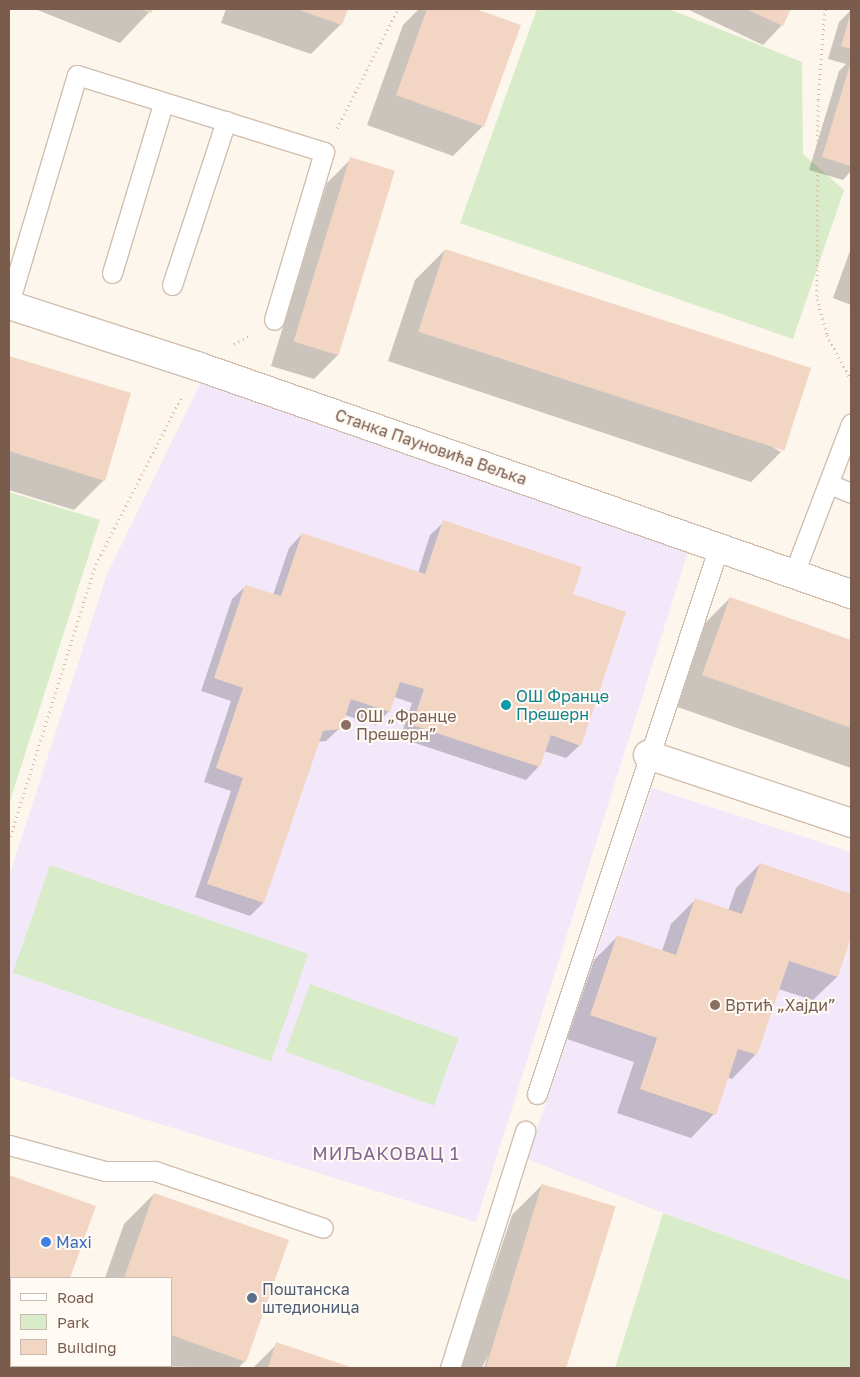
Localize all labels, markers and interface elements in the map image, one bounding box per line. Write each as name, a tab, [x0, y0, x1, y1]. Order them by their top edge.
street label: Станка Пауновића Вељка	[333, 405, 529, 489]
place label: ОШ Франце Прешерн	[516, 686, 609, 724]
marker: ОШ Франце Прешерн	[500, 699, 512, 711]
place label: ОШ „Франце Прешерн”	[356, 706, 456, 744]
marker: ОШ „Франце Прешерн”	[340, 719, 352, 731]
place label: Вртић „Хајди”	[725, 995, 836, 1015]
marker: Вртић „Хајди”	[709, 999, 721, 1011]
district label: МИЉАКОВАЦ 1	[311, 1142, 461, 1164]
place label: Maxi	[56, 1232, 92, 1252]
marker: Maxi	[40, 1236, 52, 1248]
legend	[10, 1277, 172, 1367]
place label: Поштанска штедионица	[262, 1279, 359, 1317]
text: Road	[57, 1288, 94, 1306]
marker: Поштанска штедионица	[246, 1292, 258, 1304]
text: Park	[57, 1313, 89, 1331]
text: Building	[57, 1338, 117, 1356]

